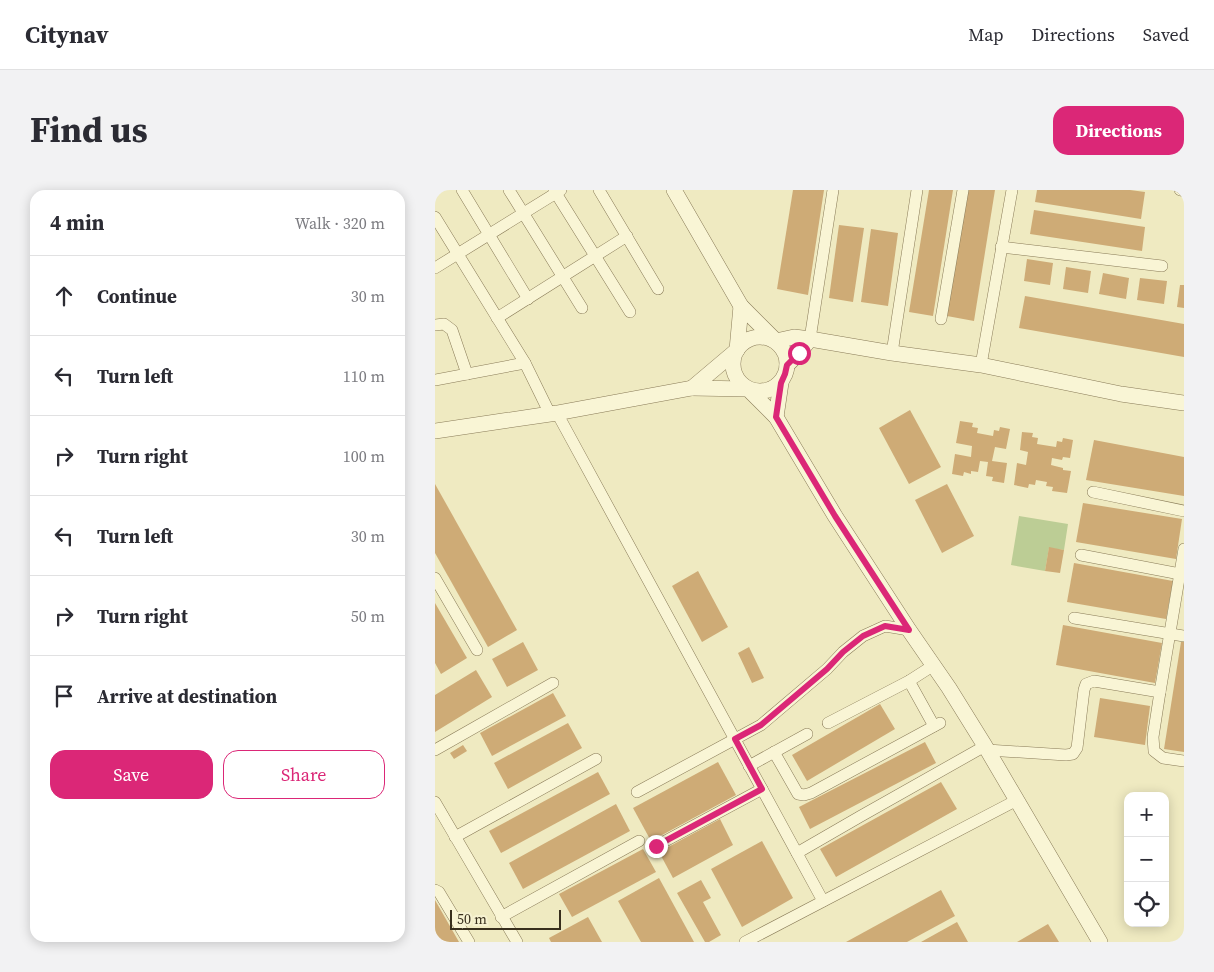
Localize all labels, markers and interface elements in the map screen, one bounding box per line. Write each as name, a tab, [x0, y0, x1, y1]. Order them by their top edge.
text: Citynav	[25, 18, 109, 51]
text: Map	[968, 22, 1004, 47]
text: Directions	[1032, 22, 1115, 47]
text: Saved	[1143, 22, 1189, 47]
text: Find us	[30, 106, 148, 154]
button: Directions	[1053, 106, 1184, 155]
text: 4 min	[50, 208, 105, 237]
text: Walk · 320 m	[295, 212, 385, 234]
icon: ahead	[50, 282, 78, 310]
text: Continue	[97, 283, 177, 309]
text: 30 m	[351, 285, 385, 307]
route start	[788, 342, 811, 365]
icon: left	[50, 362, 78, 390]
text: Turn left	[97, 363, 173, 389]
text: 110 m	[343, 365, 385, 387]
icon: right	[50, 442, 78, 470]
text: Turn right	[97, 443, 188, 469]
text: 100 m	[343, 445, 385, 467]
icon: left	[50, 522, 78, 550]
text: Turn left	[97, 523, 173, 549]
text: 30 m	[351, 525, 385, 547]
icon: right	[50, 602, 78, 630]
text: Turn right	[97, 603, 188, 629]
text: 50 m	[351, 605, 385, 627]
icon: arrive	[50, 682, 78, 710]
text: Arrive at destination	[97, 683, 277, 709]
button: Save	[50, 750, 213, 799]
button: Share	[223, 750, 385, 799]
map controls	[1124, 792, 1169, 927]
button: +	[1124, 792, 1169, 837]
route end	[645, 835, 668, 858]
button: −	[1124, 837, 1169, 882]
button: locate	[1124, 882, 1169, 927]
scale bar	[450, 907, 561, 930]
text: 50 m	[457, 909, 487, 929]

